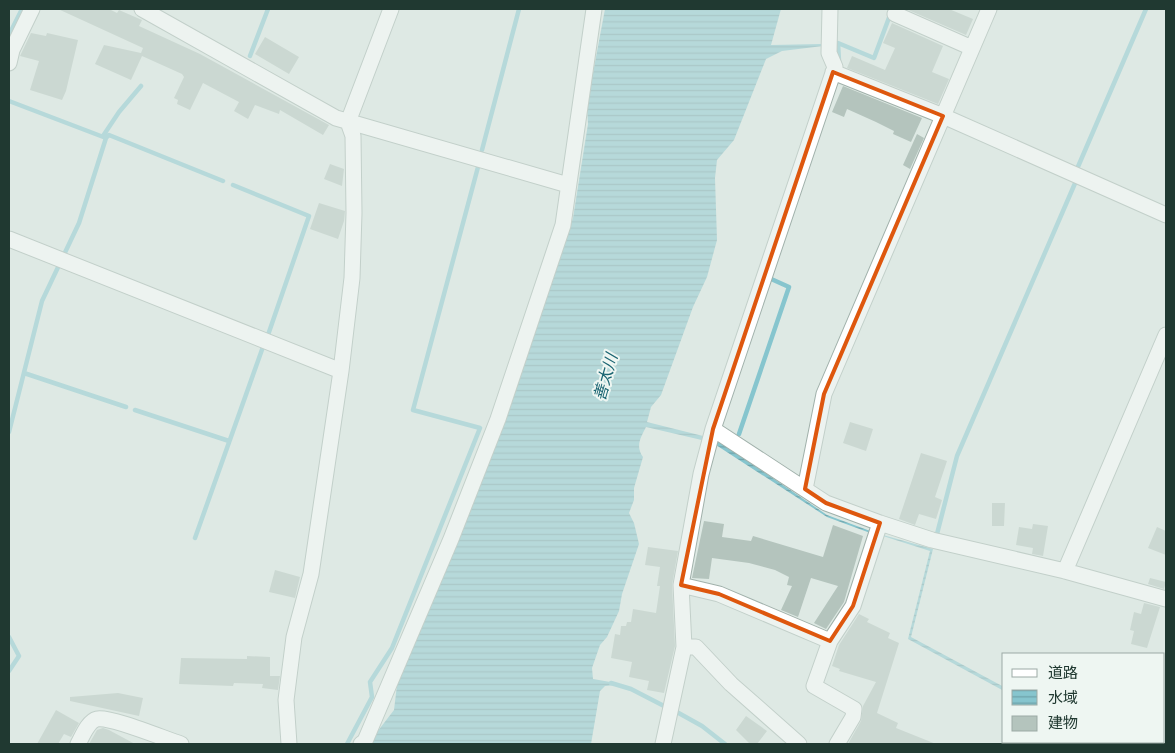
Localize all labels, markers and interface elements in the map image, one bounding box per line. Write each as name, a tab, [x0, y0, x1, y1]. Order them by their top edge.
water label: 善太川	[589, 349, 622, 403]
legend	[1002, 653, 1165, 743]
text: 道路	[1048, 663, 1078, 681]
text: 水域	[1048, 688, 1078, 706]
text: 建物	[1048, 713, 1078, 731]

